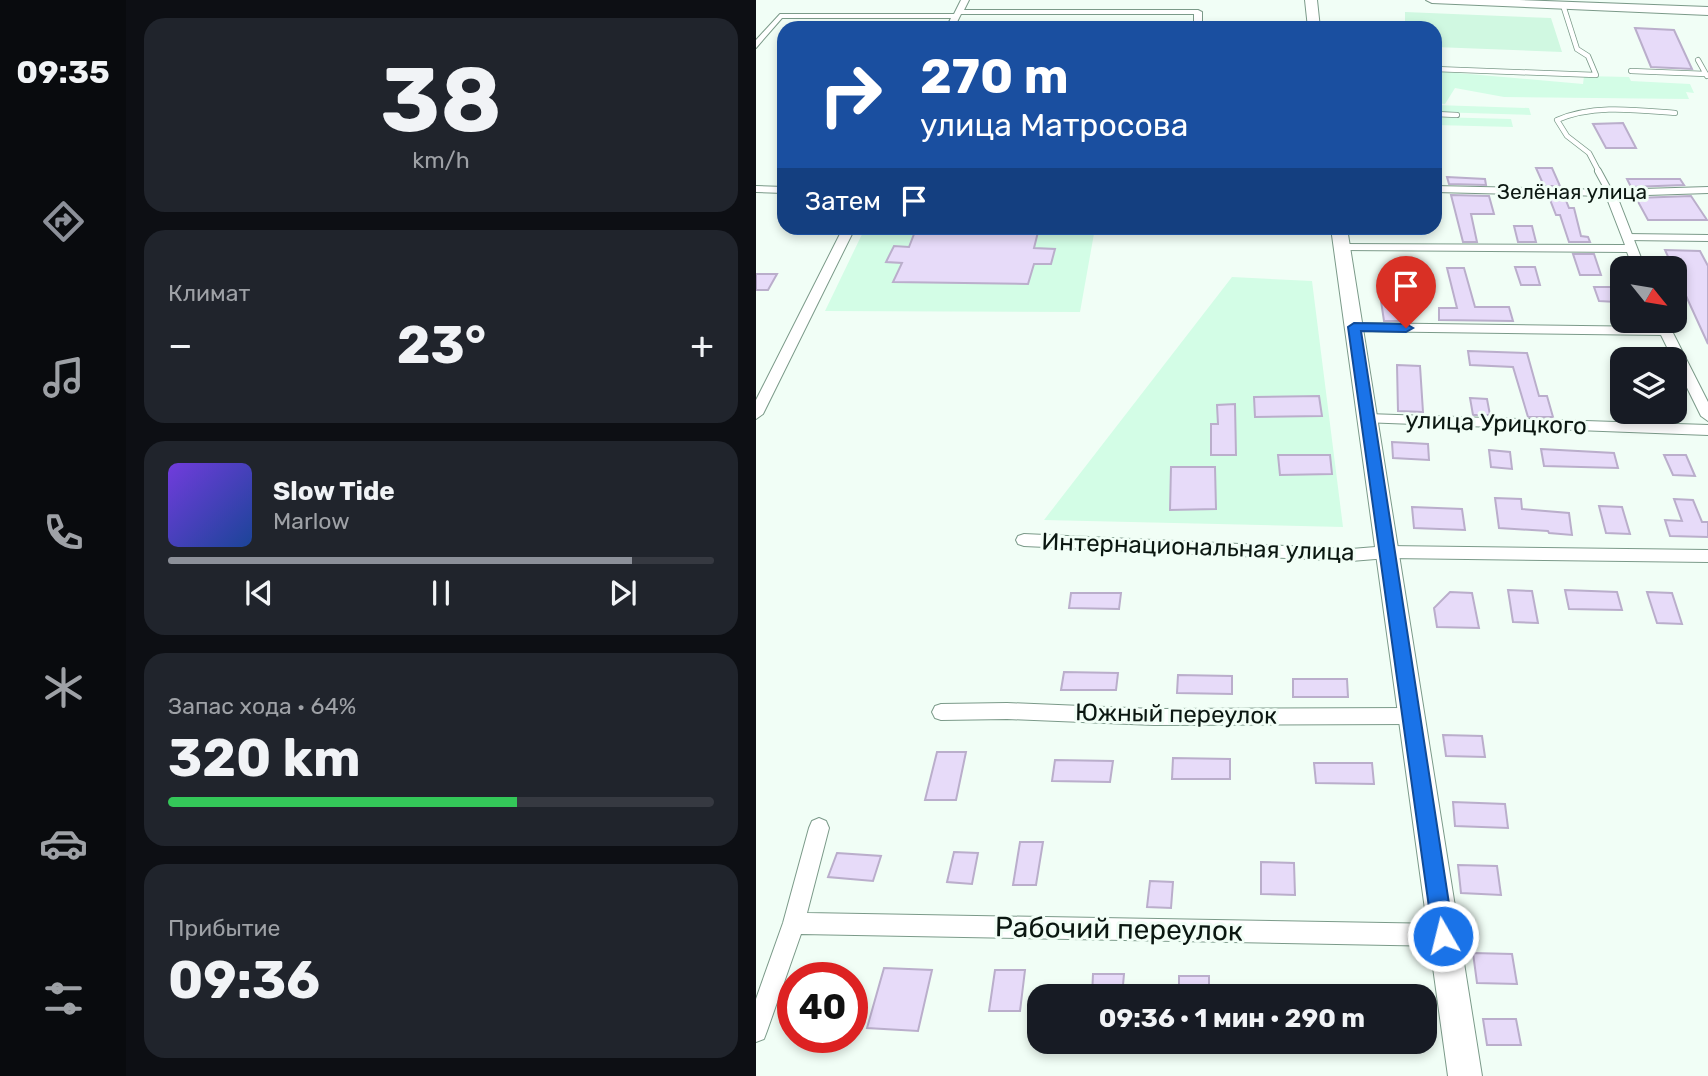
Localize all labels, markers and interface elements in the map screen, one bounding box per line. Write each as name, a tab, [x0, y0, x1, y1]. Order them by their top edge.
text: 38	[380, 46, 502, 154]
text: 270 m	[920, 47, 1069, 105]
icon: right	[805, 49, 896, 140]
text: 09:35	[16, 53, 110, 91]
text: улица Матросова	[920, 106, 1188, 144]
text: km/h	[412, 146, 470, 174]
street label: Зелёная улица	[1497, 179, 1647, 204]
icon: arrive	[895, 182, 933, 220]
text: Затем	[805, 186, 881, 217]
icon: directions	[39, 197, 88, 246]
pin	[1376, 256, 1436, 328]
north arrow	[1610, 256, 1687, 332]
map controls	[1610, 256, 1687, 424]
icon: arrive	[1387, 267, 1425, 305]
text: Климат	[168, 279, 250, 307]
text: 23°	[397, 314, 486, 376]
text: −	[168, 322, 193, 368]
text: +	[690, 322, 714, 368]
button: layers	[1610, 347, 1687, 424]
icon: music	[39, 353, 88, 402]
street label: улица Урицкого	[1405, 406, 1587, 440]
text: Slow Tide	[273, 476, 395, 507]
text: Marlow	[273, 507, 350, 535]
icon: phone	[39, 508, 88, 557]
street label: Интернациональная улица	[1041, 528, 1355, 566]
icon: previous	[240, 574, 278, 612]
icon: pause	[422, 574, 460, 612]
icon: next	[604, 574, 642, 612]
icon: climate	[39, 663, 88, 712]
text: Запас хода · 64%	[168, 692, 356, 720]
street label: Южный переулок	[1075, 698, 1277, 730]
text: 320 km	[168, 727, 361, 789]
icon: car	[39, 819, 88, 868]
position arrow	[1406, 899, 1480, 973]
street label: Рабочий переулок	[995, 910, 1243, 948]
text: Прибытие	[168, 914, 280, 942]
text: 09:36	[168, 949, 320, 1011]
speed limit sign: 40	[777, 962, 868, 1053]
icon: filters	[39, 974, 88, 1023]
text: 09:36 · 1 мин · 290 m	[1099, 1003, 1365, 1034]

